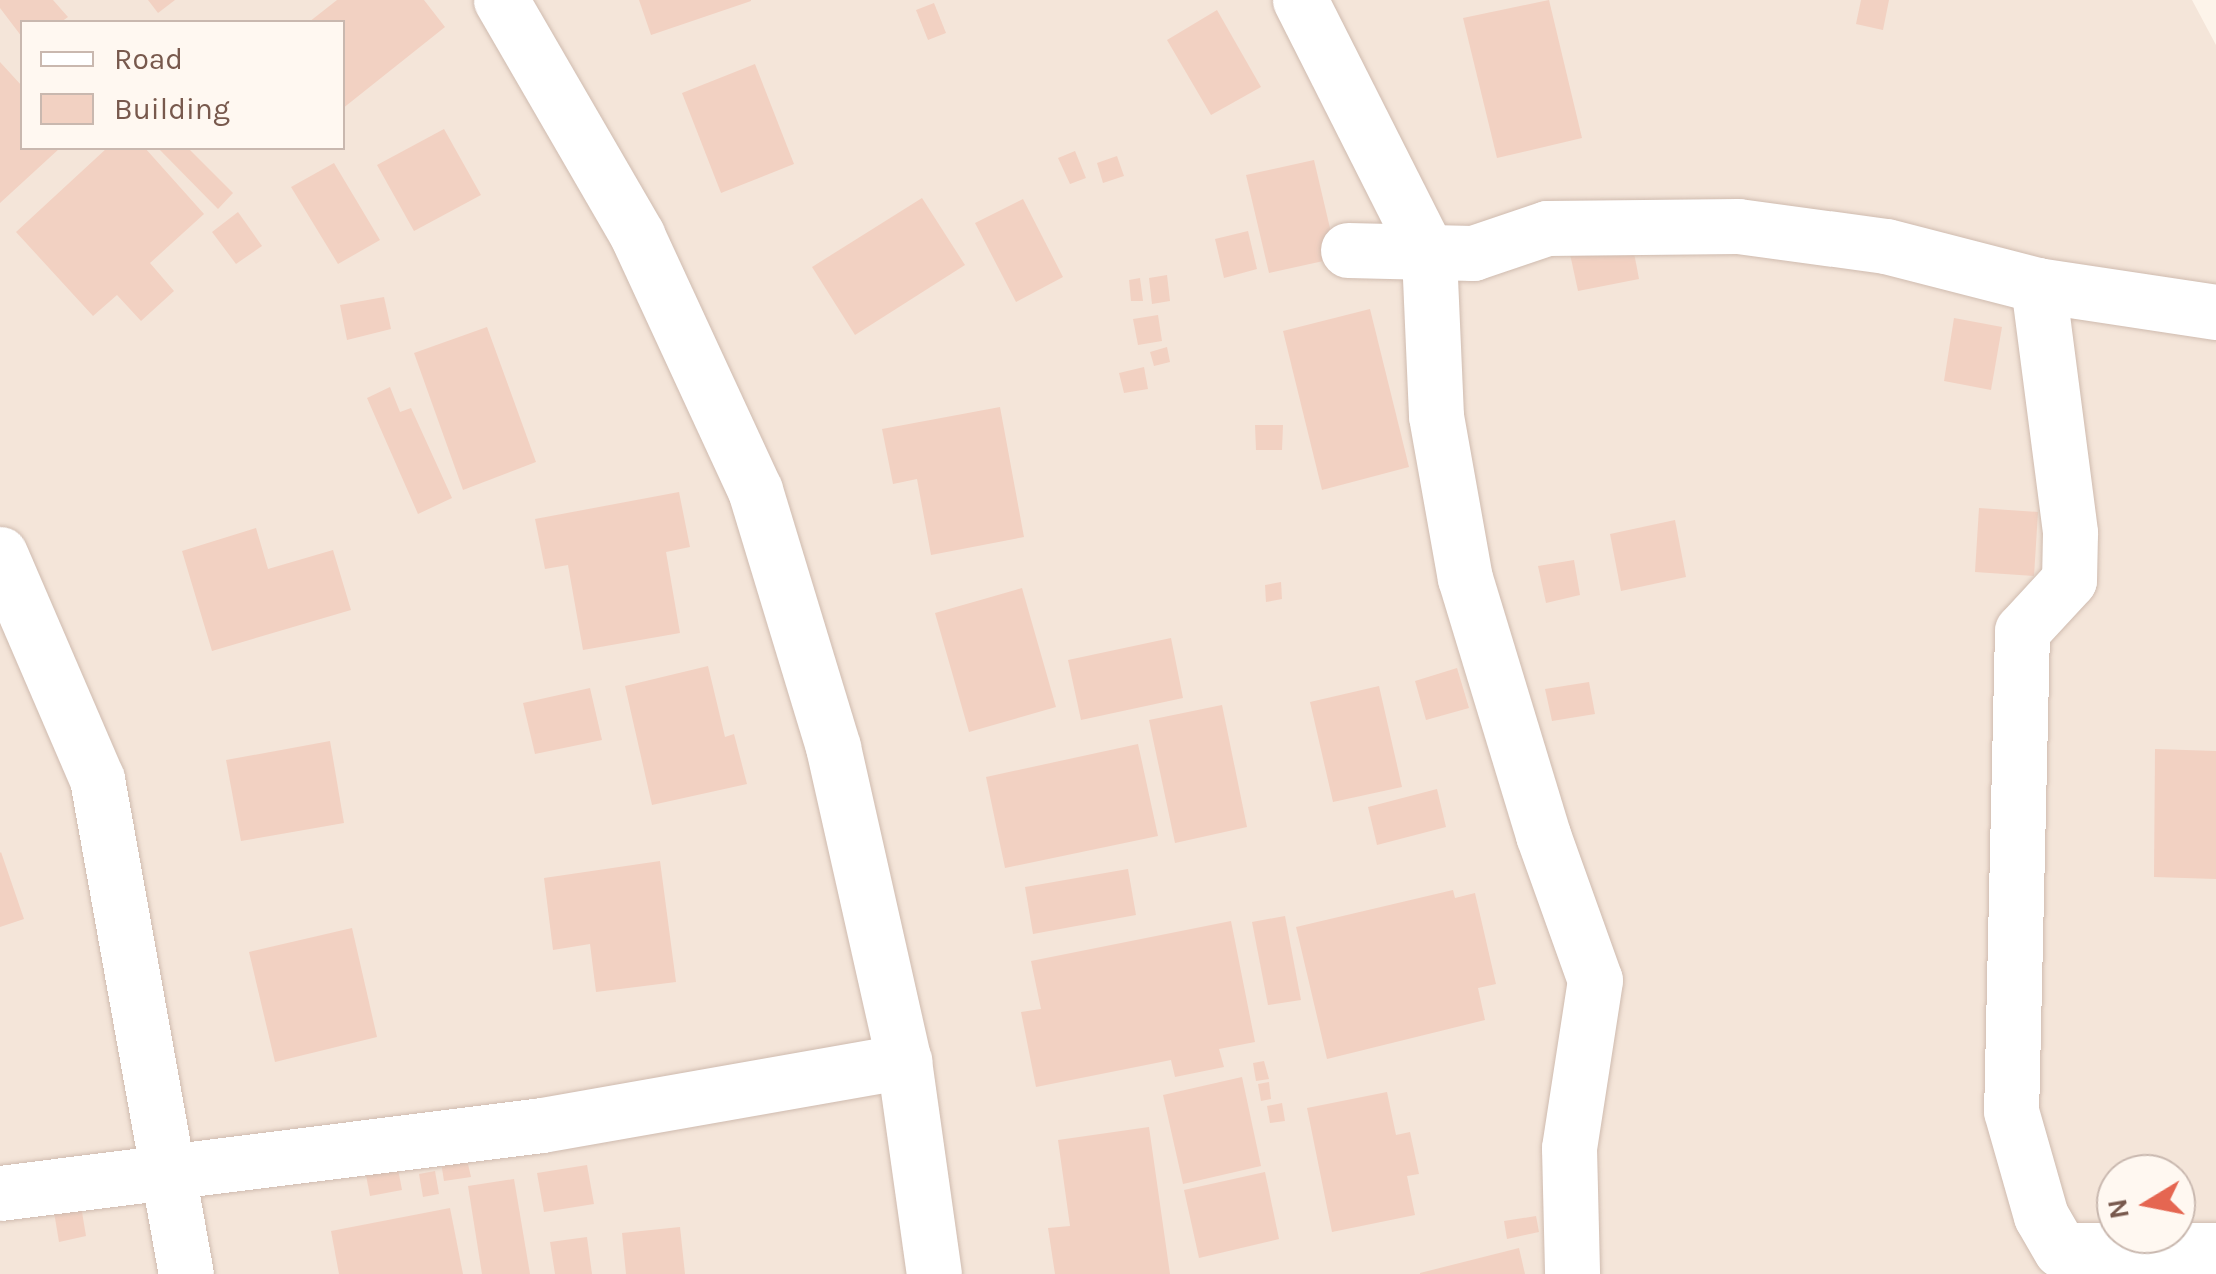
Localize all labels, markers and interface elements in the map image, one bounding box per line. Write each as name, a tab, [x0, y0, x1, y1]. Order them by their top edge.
legend	[20, 20, 345, 150]
text: Road	[114, 41, 183, 77]
text: Building	[114, 91, 230, 127]
north arrow	[2096, 1154, 2196, 1254]
text: N	[2100, 1196, 2136, 1222]

